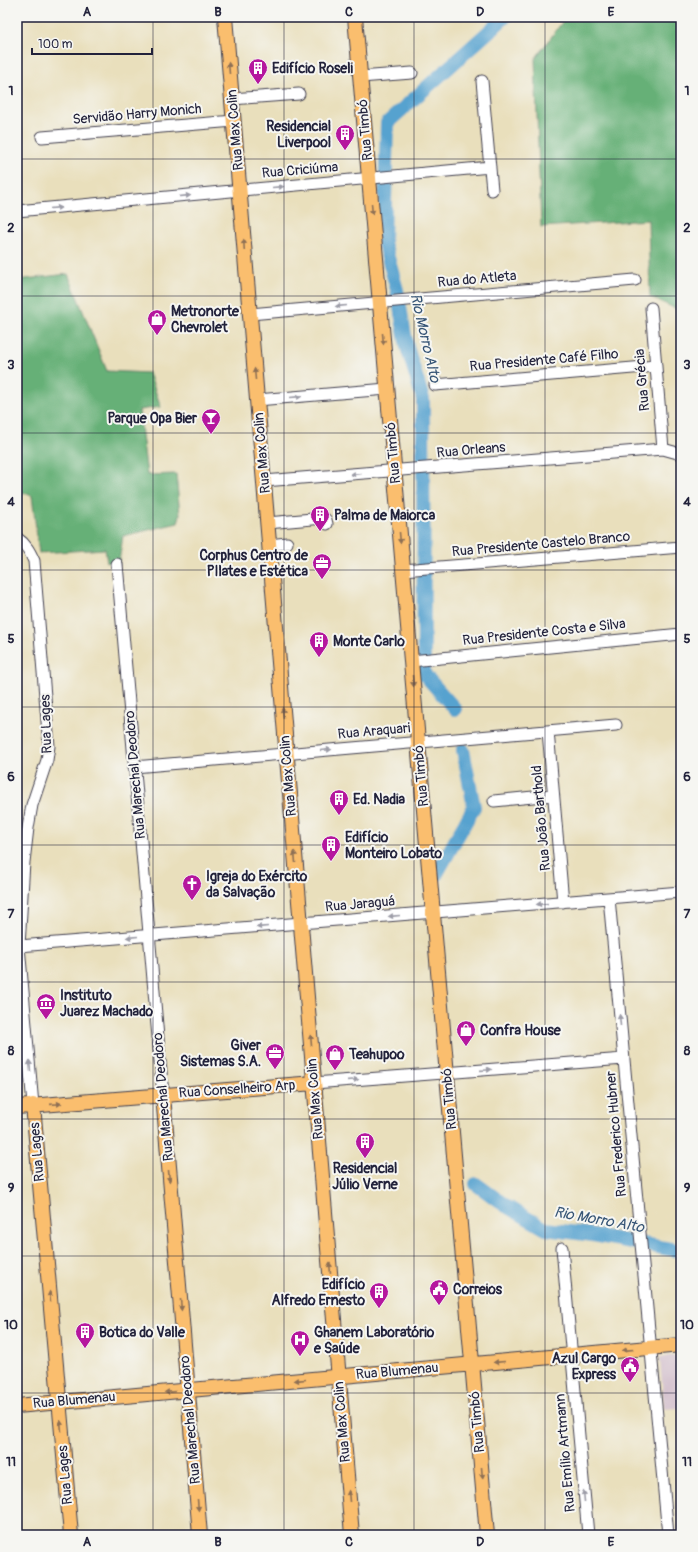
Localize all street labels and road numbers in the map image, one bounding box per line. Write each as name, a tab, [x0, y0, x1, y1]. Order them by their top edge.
street label: Rua Max Colin	[223, 89, 247, 171]
street label: Rua Timbó	[354, 98, 376, 161]
street label: Servidão Harry Monich	[72, 100, 202, 128]
street label: Rua Criciúma	[261, 158, 339, 182]
street label: Rua do Atleta	[437, 267, 517, 291]
street label: Rua Presidente Café Filho	[469, 345, 620, 375]
street label: Rua Grécia	[631, 348, 653, 412]
street label: Rua Max Colin	[250, 412, 274, 494]
street label: Rua Timbó	[382, 421, 404, 484]
street label: Rua Orleans	[436, 438, 507, 461]
street label: Rua Presidente Castelo Branco	[451, 528, 631, 560]
street label: Rua Presidente Costa e Silva	[462, 615, 626, 649]
street label: Rua Lages	[36, 693, 56, 754]
street label: Rua Marechal Deodoro	[121, 710, 149, 840]
street label: Rua Araquari	[337, 719, 412, 743]
street label: Rua Max Colin	[276, 735, 300, 817]
street label: Rua Timbó	[410, 744, 432, 807]
street label: Rua João Barthold	[528, 764, 554, 872]
street label: Rua Jaraguá	[324, 892, 396, 916]
street label: Rua Marechal Deodoro	[149, 1032, 177, 1162]
street label: Rua Max Colin	[303, 1058, 327, 1140]
street label: Rua Timbó	[438, 1067, 460, 1130]
street label: Rua Frederico Hubner	[602, 1070, 630, 1198]
street label: Rua Conselheiro Arp	[178, 1076, 296, 1102]
street label: Rua Lages	[26, 1121, 48, 1182]
street label: Rua Marechal Deodoro	[176, 1355, 204, 1485]
street label: Rua Blumenau	[355, 1359, 439, 1383]
street label: Rua Max Colin	[330, 1381, 354, 1463]
street label: Rua Blumenau	[32, 1388, 116, 1412]
street label: Rua Timbó	[466, 1390, 488, 1453]
street label: Rua Emílio Artmann	[551, 1393, 579, 1513]
street label: Rua Lages	[54, 1444, 76, 1505]

